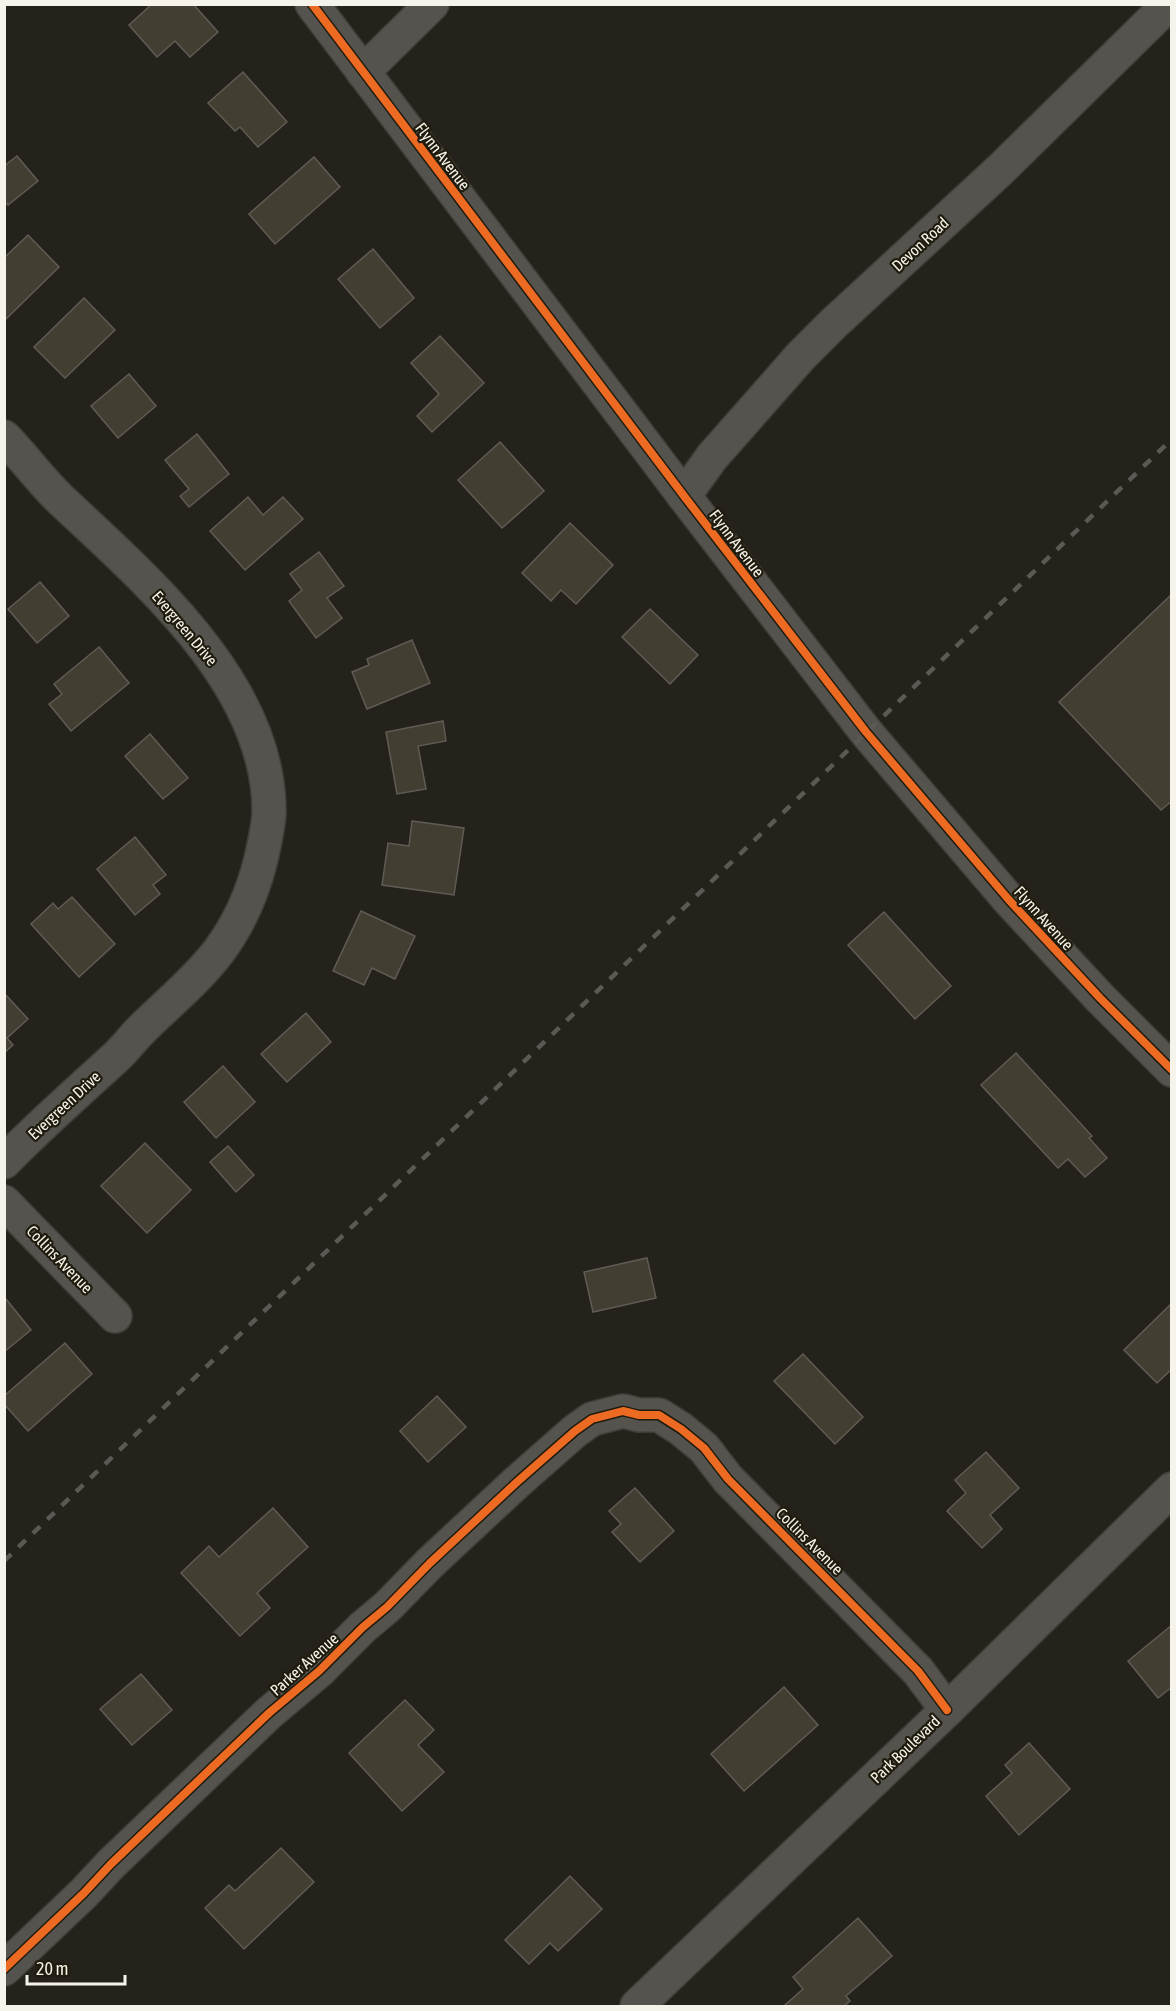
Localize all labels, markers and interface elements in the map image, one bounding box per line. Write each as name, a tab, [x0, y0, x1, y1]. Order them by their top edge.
street label: Flynn Avenue	[411, 119, 474, 194]
street label: Devon Road	[888, 213, 952, 275]
street label: Flynn Avenue	[705, 506, 768, 581]
street label: Evergreen Drive	[148, 587, 221, 670]
street label: Flynn Avenue	[1010, 883, 1077, 954]
street label: Evergreen Drive	[24, 1067, 104, 1144]
street label: Collins Avenue	[23, 1222, 97, 1296]
street label: Collins Avenue	[773, 1504, 847, 1578]
street label: Parker Avenue	[266, 1629, 342, 1699]
street label: Park Boulevard	[867, 1712, 943, 1786]
scale bar	[27, 1948, 124, 1986]
text: 20 m	[36, 1958, 68, 1979]

